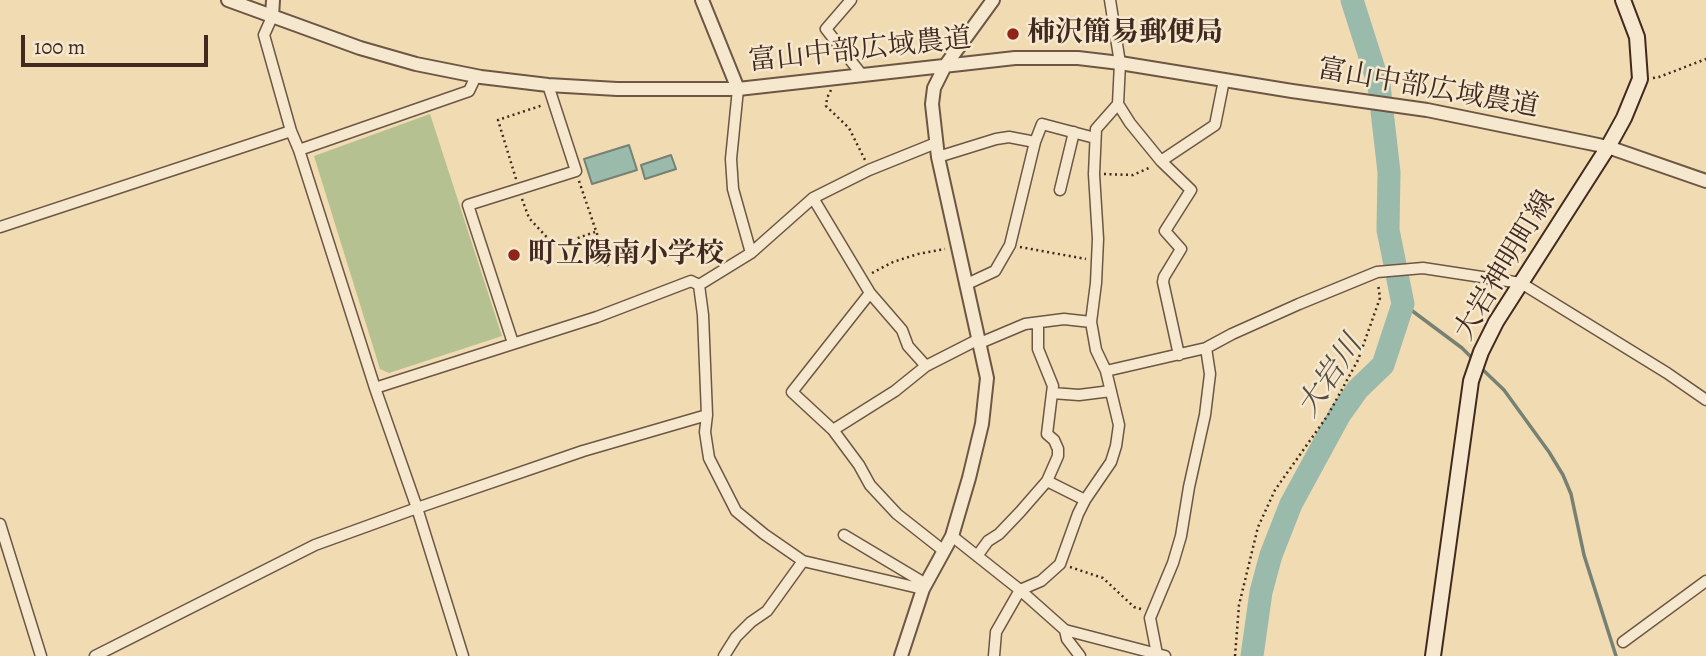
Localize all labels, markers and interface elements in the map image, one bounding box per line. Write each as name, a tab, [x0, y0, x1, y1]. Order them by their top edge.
place label: 柿沢簡易郵便局	[1027, 17, 1223, 51]
scale bar	[24, 21, 212, 65]
street label: 富山中部広域農道	[747, 23, 973, 79]
marker: 柿沢簡易郵便局	[1005, 26, 1021, 42]
text: 100 m	[34, 33, 85, 61]
street label: 富山中部広域農道	[1315, 53, 1541, 125]
street label: 大岩神明町線	[1448, 185, 1564, 347]
place label: 町立陽南小学校	[528, 238, 724, 272]
marker: 町立陽南小学校	[506, 247, 522, 263]
water label: 大岩川	[1291, 330, 1371, 424]

